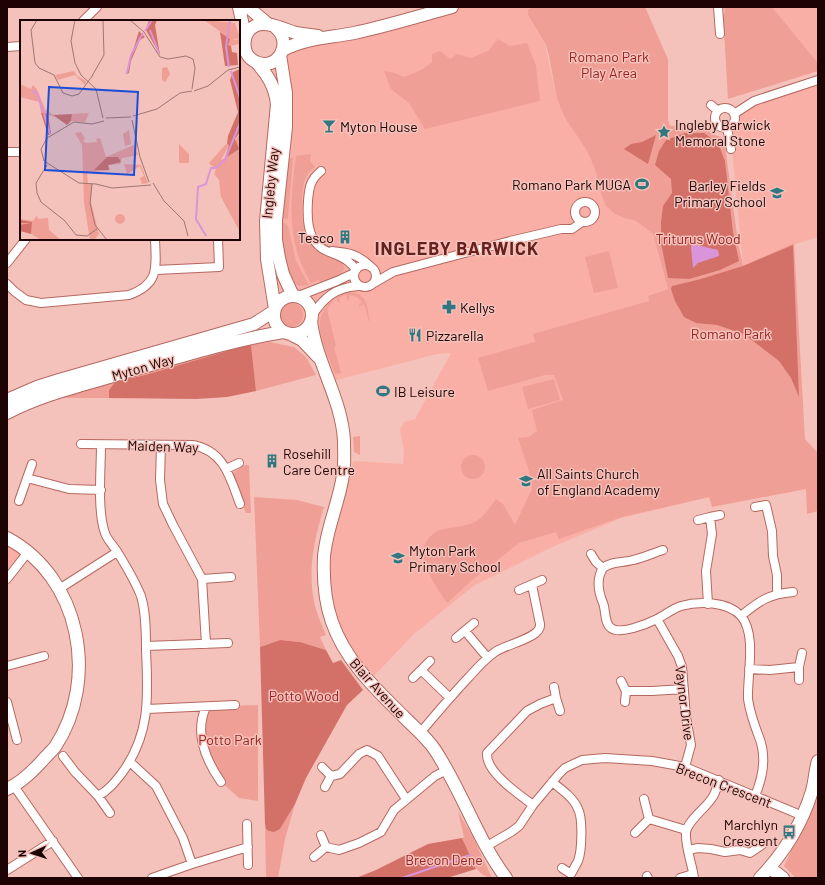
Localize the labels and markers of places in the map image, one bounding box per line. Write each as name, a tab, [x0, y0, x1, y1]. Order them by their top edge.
place label: Ingleby Barwick Memoral Stone	[675, 116, 770, 149]
bar icon: Myton House	[321, 118, 337, 134]
place label: Myton House	[340, 118, 418, 135]
place icon: Ingleby Barwick Memoral Stone	[656, 124, 672, 140]
place label: Romano Park MUGA	[512, 176, 631, 193]
sports icon: Romano Park MUGA	[634, 176, 650, 192]
place label: Barley Fields Primary School	[674, 177, 766, 210]
school or university icon: Barley Fields Primary School	[769, 185, 785, 201]
place label: Tesco	[298, 229, 334, 246]
building icon: Tesco	[337, 229, 353, 245]
pharmacy icon: Kellys	[441, 299, 457, 315]
place label: Kellys	[460, 299, 495, 316]
restaurant icon: Pizzarella	[407, 327, 423, 343]
place label: Pizzarella	[426, 327, 484, 344]
sports icon: IB Leisure	[375, 383, 391, 399]
place label: IB Leisure	[394, 383, 455, 400]
place label: Rosehill Care Centre	[283, 445, 355, 478]
building icon: Rosehill Care Centre	[264, 453, 280, 469]
place label: All Saints Church of England Academy	[537, 465, 660, 498]
school or university icon: All Saints Church of England Academy	[518, 473, 534, 489]
place label: Myton Park Primary School	[409, 542, 501, 575]
school or university icon: Myton Park Primary School	[390, 550, 406, 566]
place label: Marchlyn Crescent	[723, 816, 778, 849]
bus stop icon: Marchlyn Crescent	[781, 824, 797, 840]

